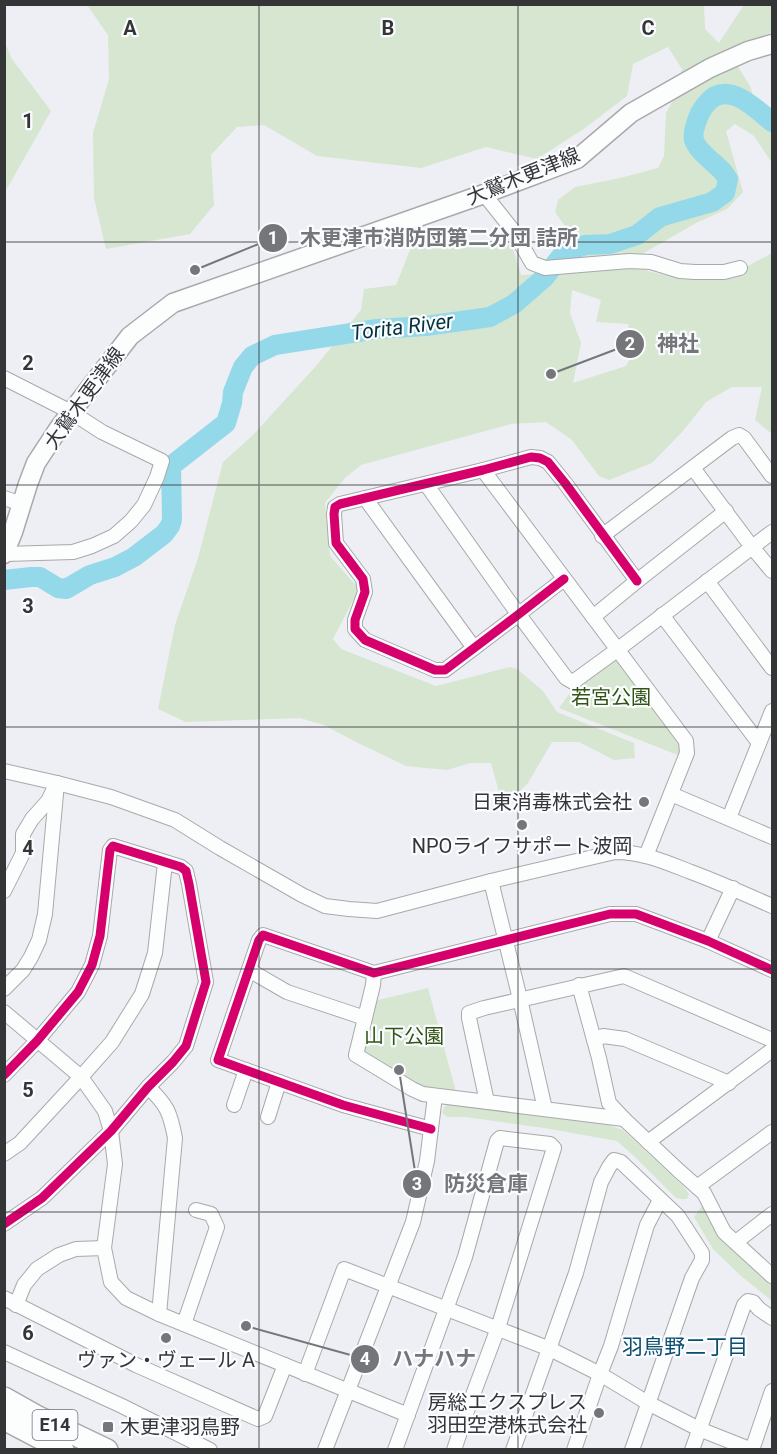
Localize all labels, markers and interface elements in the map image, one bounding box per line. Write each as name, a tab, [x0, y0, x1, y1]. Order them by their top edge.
text: A	[123, 16, 137, 40]
text: B	[382, 16, 394, 40]
text: C	[641, 16, 655, 40]
text: 1	[22, 109, 34, 133]
street label: 大鷲木更津線	[463, 142, 583, 210]
callout: 木更津市消防団第二分団 詰所	[258, 218, 591, 257]
text: 木更津市消防団第二分団 詰所	[300, 226, 578, 250]
text: 1	[268, 227, 278, 248]
water label: Torita River	[350, 309, 455, 345]
callout: 神社	[615, 325, 711, 364]
text: 神社	[657, 332, 699, 356]
text: 2	[625, 333, 635, 354]
street label: 大鷲木更津線	[39, 342, 129, 454]
text: 2	[22, 351, 34, 375]
text: 3	[22, 594, 34, 618]
park label: 若宮公園	[571, 685, 651, 709]
place label: 日東消毒株式会社	[472, 790, 632, 814]
marker: 日東消毒株式会社	[637, 795, 651, 809]
marker: NPOライフサポート波岡	[515, 818, 529, 832]
place label: NPOライフサポート波岡	[412, 834, 632, 858]
text: 4	[22, 836, 34, 860]
park label: 山下公園	[364, 1024, 444, 1048]
text: 5	[22, 1078, 34, 1102]
callout: 防災倉庫	[402, 1164, 540, 1203]
text: 防災倉庫	[444, 1172, 528, 1196]
text: 3	[412, 1173, 422, 1194]
text: 6	[22, 1321, 34, 1345]
marker: ヴァン・ヴェール A	[159, 1331, 173, 1345]
district label: 羽鳥野二丁目	[622, 1335, 748, 1359]
callout: ハナハナ	[350, 1339, 488, 1378]
text: ハナハナ	[392, 1347, 476, 1371]
place label: ヴァン・ヴェール A	[77, 1348, 255, 1372]
text: 4	[360, 1348, 370, 1369]
place label: 房総エクスプレス 羽田空港株式会社	[427, 1390, 587, 1437]
marker: 房総エクスプレス 羽田空港株式会社	[592, 1406, 606, 1420]
road number: E14	[32, 1410, 78, 1440]
place label: 木更津羽鳥野	[120, 1415, 240, 1439]
marker: 木更津羽鳥野	[101, 1420, 115, 1434]

